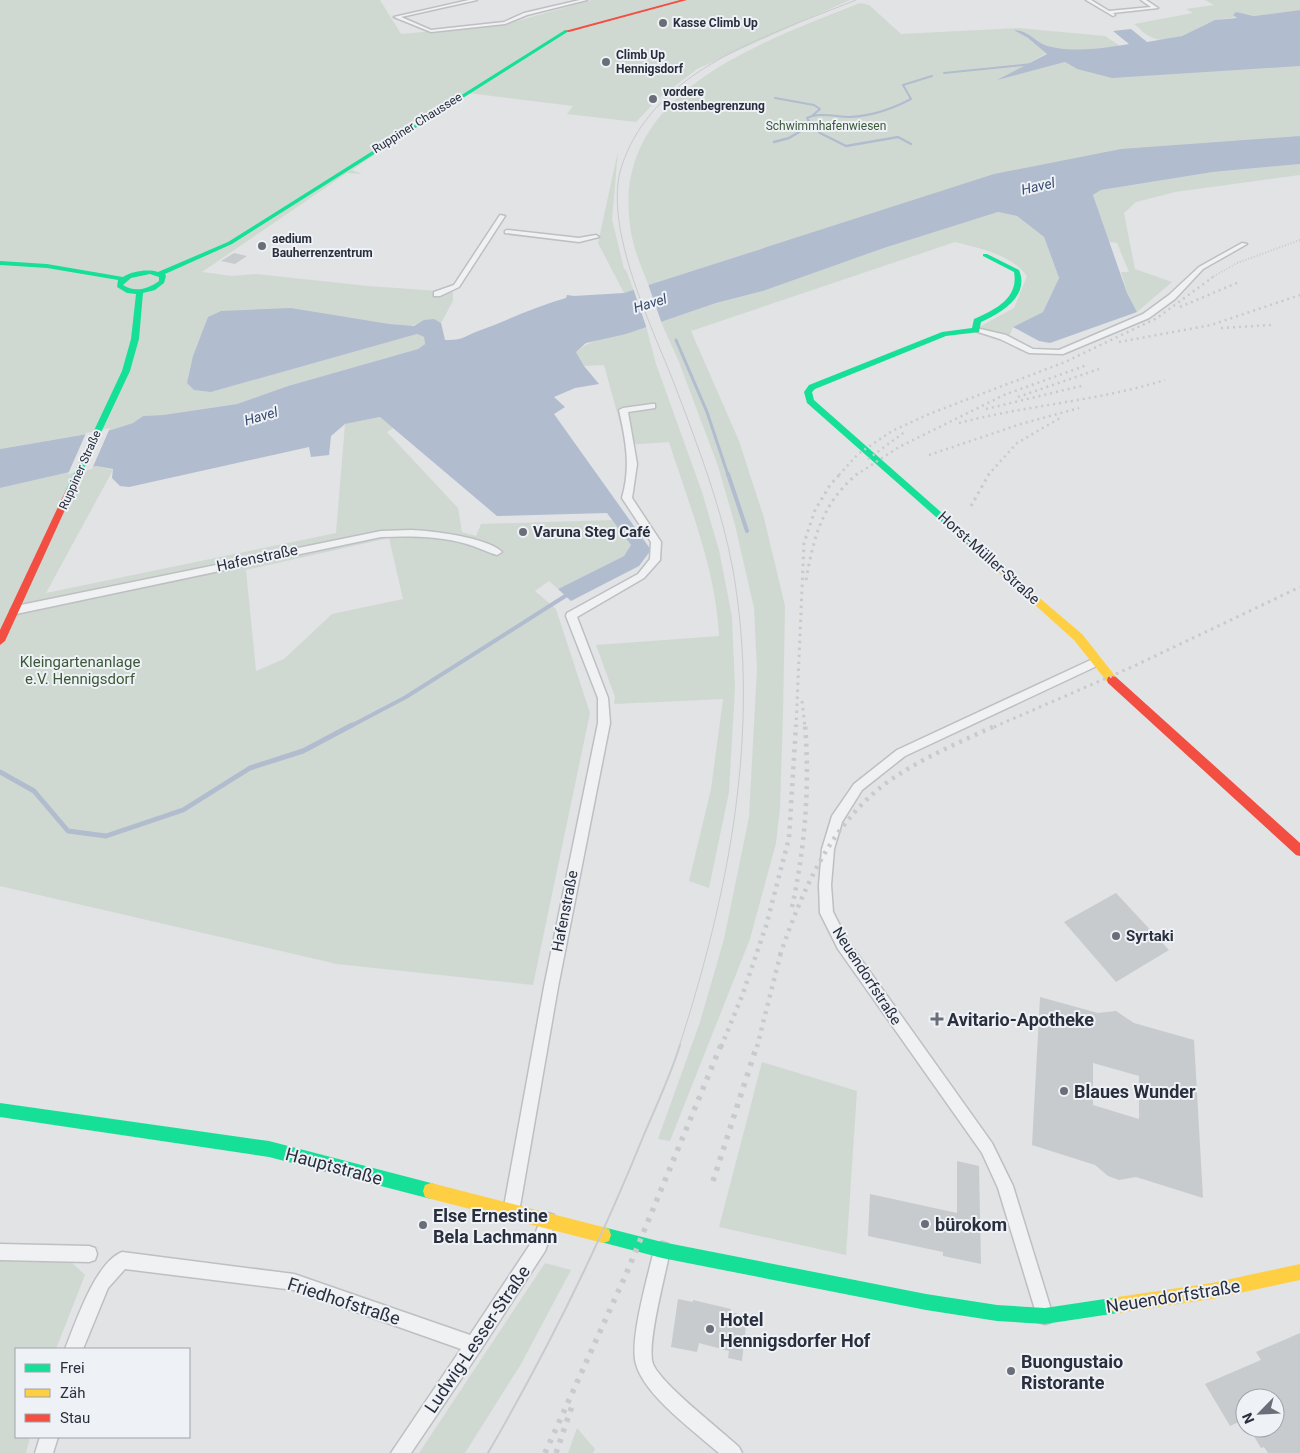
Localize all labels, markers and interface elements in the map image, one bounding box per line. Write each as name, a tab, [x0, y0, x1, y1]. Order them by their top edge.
place label: Kasse Climb Up	[673, 16, 758, 30]
marker: Kasse Climb Up	[657, 17, 669, 29]
place label: Climb Up Hennigsdorf	[616, 48, 684, 76]
marker: Climb Up Hennigsdorf	[600, 56, 612, 68]
place label: vordere Postenbegrenzung	[663, 85, 765, 113]
street label: Ruppiner Chaussee	[370, 90, 464, 156]
marker: vordere Postenbegrenzung	[647, 93, 659, 105]
park label: Schwimmhafenwiesen	[766, 119, 886, 133]
water label: Havel	[1020, 174, 1057, 198]
place label: aedium Bauherrenzentrum	[272, 232, 373, 260]
marker: aedium Bauherrenzentrum	[256, 240, 268, 252]
water label: Havel	[631, 290, 669, 316]
water label: Havel	[242, 403, 280, 428]
street label: Ruppiner Straße	[56, 428, 104, 512]
street label: Horst-Müller-Straße	[934, 508, 1044, 608]
place label: Varuna Steg Café	[533, 523, 650, 541]
marker: Varuna Steg Café	[517, 526, 529, 538]
street label: Hafenstraße	[215, 541, 299, 575]
park label: Kleingartenanlage e.V. Hennigsdorf	[20, 653, 140, 688]
street label: Hafenstraße	[548, 869, 582, 953]
street label: Neuendorfstraße	[829, 924, 905, 1028]
place label: Syrtaki	[1126, 927, 1174, 945]
marker: Syrtaki	[1110, 930, 1122, 942]
place label: Avitario-Apotheke	[947, 1009, 1094, 1030]
marker: Avitario-Apotheke	[931, 1013, 943, 1025]
place label: Blaues Wunder	[1074, 1081, 1196, 1102]
marker: Blaues Wunder	[1058, 1085, 1070, 1097]
street label: Hauptstraße	[283, 1143, 385, 1189]
place label: Else Ernestine Bela Lachmann	[433, 1205, 557, 1247]
place label: bürokom	[935, 1214, 1007, 1235]
marker: bürokom	[919, 1218, 931, 1230]
marker: Else Ernestine Bela Lachmann	[417, 1219, 429, 1231]
street label: Ludwig-Lesser-Straße	[420, 1261, 534, 1417]
street label: Friedhofstraße	[285, 1273, 403, 1329]
street label: Neuendorfstraße	[1104, 1275, 1242, 1317]
place label: Hotel Hennigsdorfer Hof	[720, 1309, 871, 1351]
marker: Hotel Hennigsdorfer Hof	[704, 1323, 716, 1335]
legend	[15, 1348, 190, 1438]
place label: Buongustaio Ristorante	[1021, 1351, 1123, 1393]
text: Frei	[60, 1359, 85, 1377]
marker: Buongustaio Ristorante	[1005, 1365, 1017, 1377]
text: Zäh	[60, 1384, 85, 1402]
north arrow	[1235, 1388, 1285, 1438]
text: Stau	[60, 1409, 90, 1427]
text: N	[1239, 1411, 1257, 1426]

